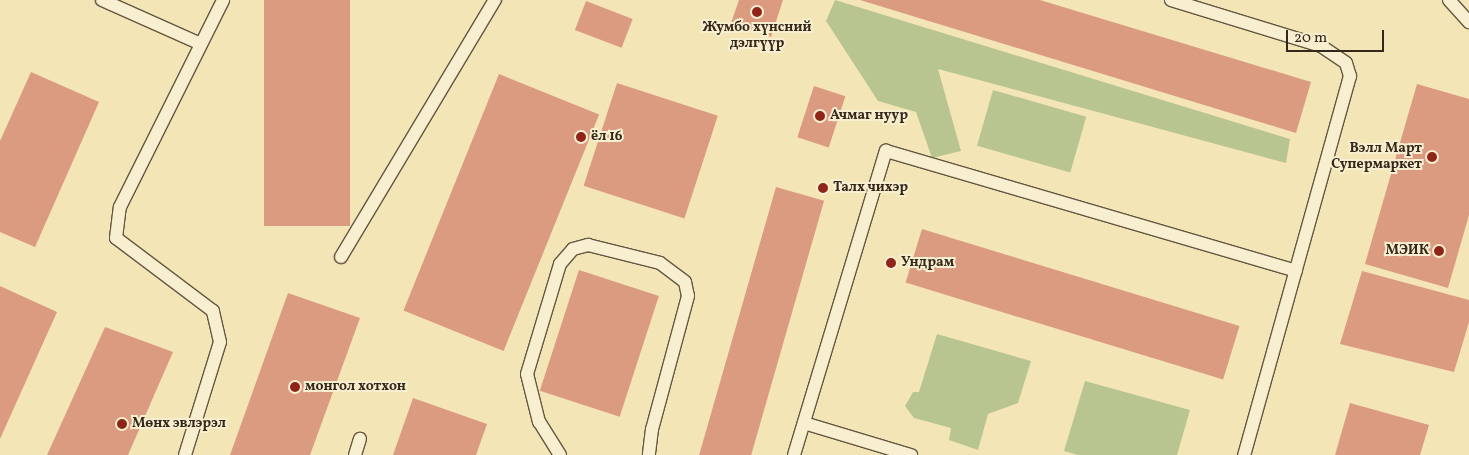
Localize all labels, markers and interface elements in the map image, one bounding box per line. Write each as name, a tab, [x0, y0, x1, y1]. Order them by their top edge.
marker: Жумбо хүнсний дэлгүүр	[751, 6, 763, 18]
place label: Жумбо хүнсний дэлгүүр	[703, 20, 811, 52]
scale bar	[1289, 20, 1386, 52]
text: 20 m	[1294, 28, 1327, 49]
place label: Ачмаг нуур	[830, 108, 908, 124]
marker: Ачмаг нуур	[814, 110, 826, 122]
place label: ёл 16	[591, 129, 622, 145]
marker: ёл 16	[575, 131, 587, 143]
place label: Вэлл Март Супермаркет	[1331, 141, 1422, 174]
marker: Вэлл Март Супермаркет	[1426, 151, 1438, 163]
place label: Талх чихэр	[833, 180, 908, 196]
marker: Талх чихэр	[817, 182, 829, 194]
place label: МЭИК	[1386, 243, 1429, 259]
marker: МЭИК	[1433, 245, 1445, 257]
place label: Ундрам	[901, 255, 954, 271]
marker: Ундрам	[885, 257, 897, 269]
place label: монгол хотхон	[305, 379, 406, 395]
marker: монгол хотхон	[289, 381, 301, 393]
place label: Мөнх эвлэрэл	[132, 416, 226, 432]
marker: Мөнх эвлэрэл	[116, 418, 128, 430]

